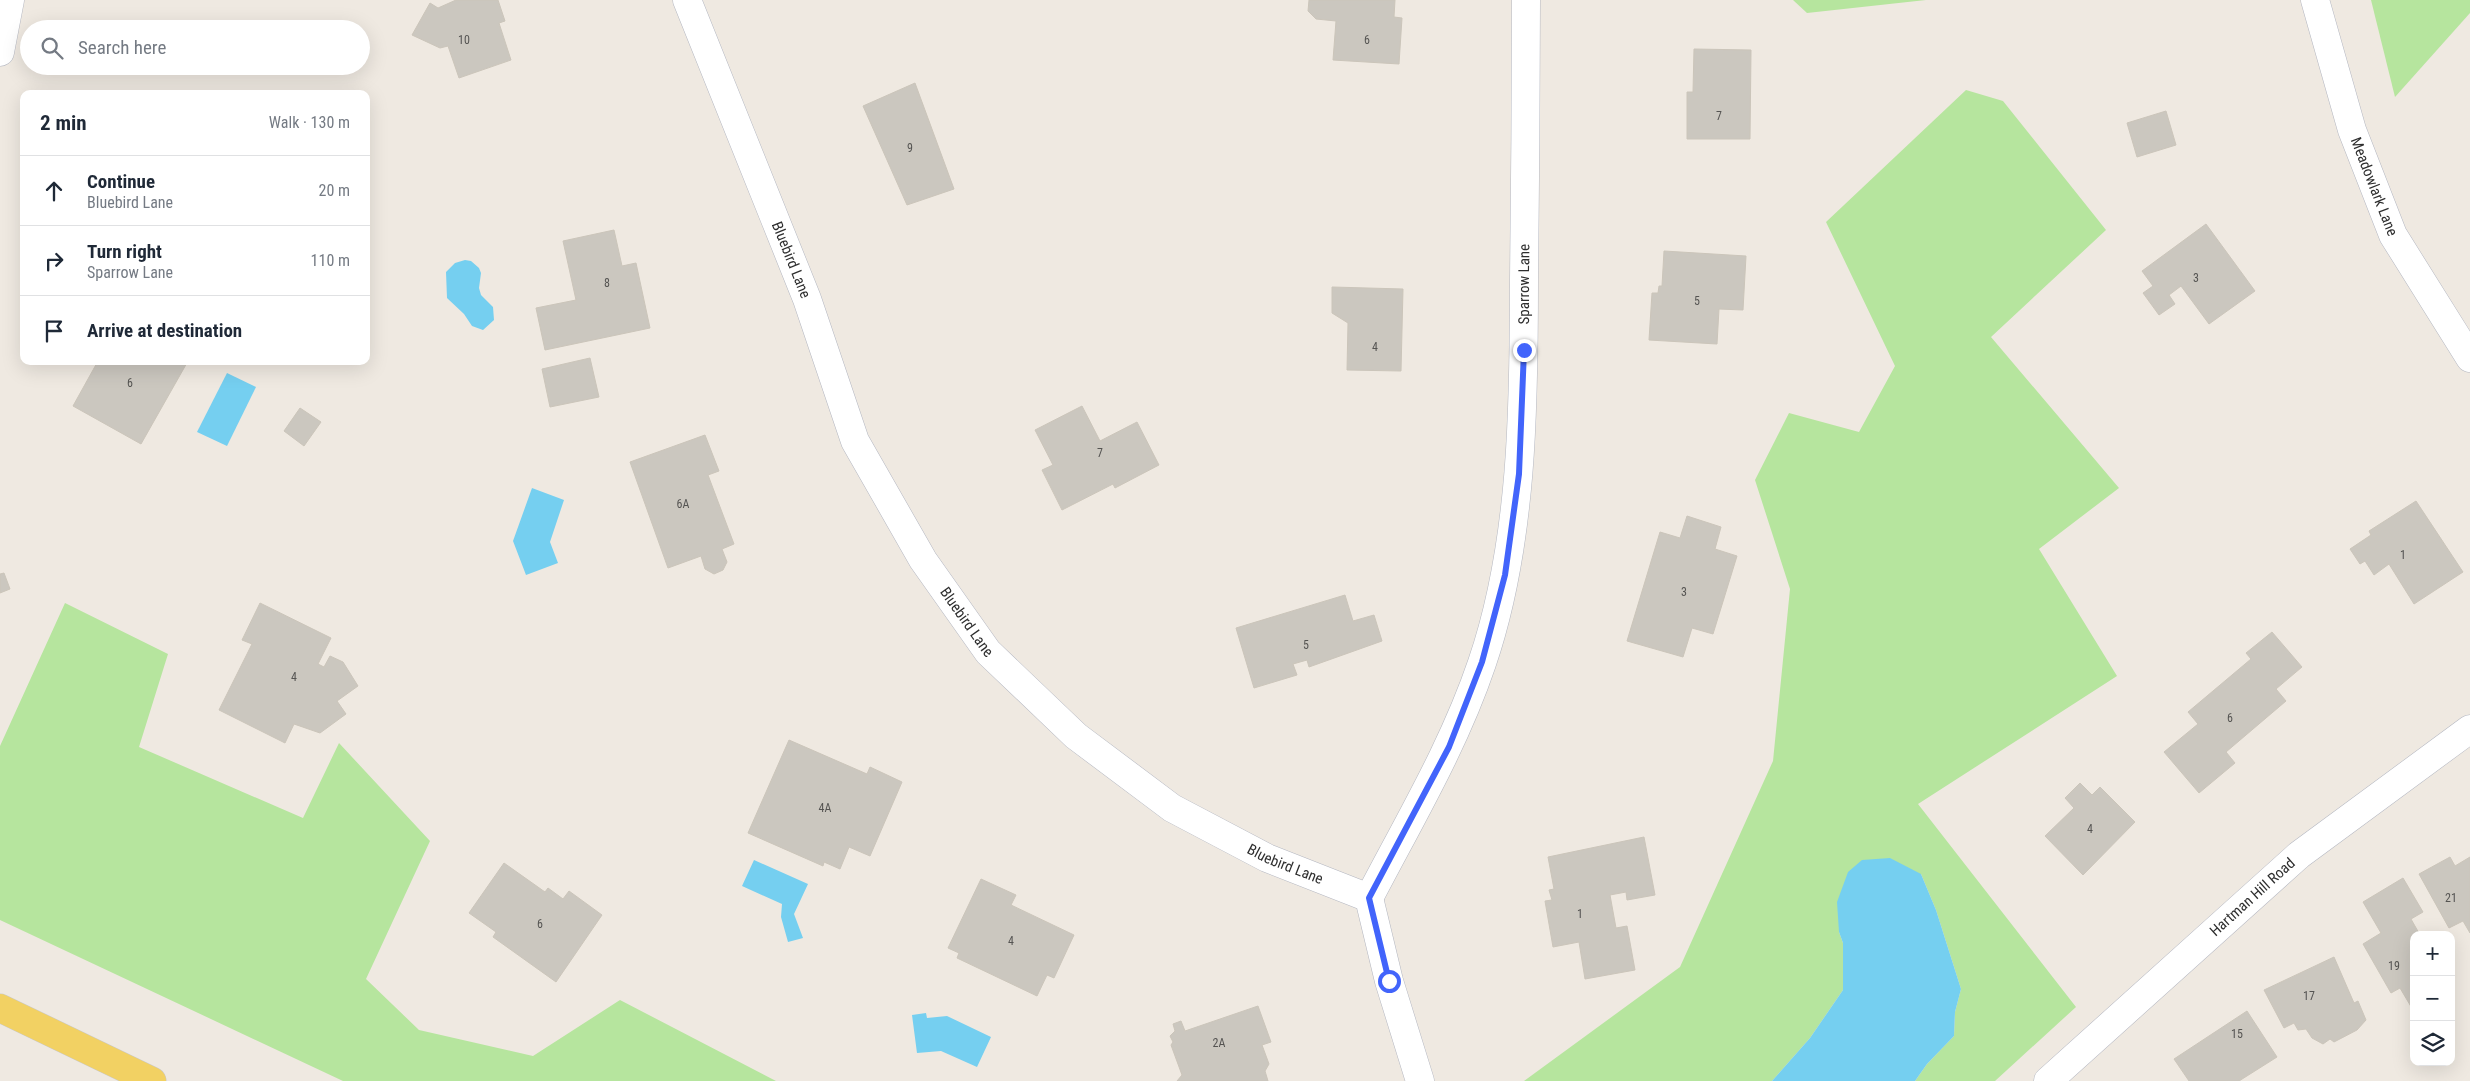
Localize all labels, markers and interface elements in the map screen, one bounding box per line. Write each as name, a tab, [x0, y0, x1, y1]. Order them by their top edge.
search box	[20, 20, 370, 75]
house number: 10	[458, 33, 470, 47]
house number: 6	[1364, 33, 1370, 47]
icon: search	[38, 34, 66, 62]
text: Search here	[78, 36, 166, 59]
house number: 7	[1716, 109, 1722, 123]
text: 2 min	[40, 111, 87, 135]
text: Walk · 130 m	[269, 113, 350, 132]
street label: Meadowlark Lane	[2347, 135, 2401, 239]
house number: 9	[907, 141, 913, 155]
text: Continue	[87, 170, 155, 193]
icon: ahead	[40, 177, 68, 205]
text: 20 m	[318, 181, 350, 200]
text: Bluebird Lane	[87, 193, 173, 212]
street label: Bluebird Lane	[768, 219, 815, 301]
text: Turn right	[87, 240, 162, 263]
street label: Sparrow Lane	[1515, 244, 1533, 324]
icon: right	[40, 247, 68, 275]
text: 110 m	[311, 251, 350, 270]
text: Sparrow Lane	[87, 263, 173, 282]
house number: 3	[2193, 271, 2199, 285]
house number: 8	[604, 276, 610, 290]
house number: 5	[1694, 294, 1700, 308]
icon: arrive	[40, 317, 68, 345]
text: Arrive at destination	[87, 319, 242, 342]
route end	[1513, 339, 1536, 362]
house number: 4	[1372, 340, 1378, 354]
house number: 6	[127, 376, 133, 390]
house number: 7	[1097, 446, 1103, 460]
house number: 6A	[677, 497, 690, 511]
house number: 1	[2400, 548, 2406, 562]
street label: Bluebird Lane	[936, 584, 997, 661]
house number: 3	[1681, 585, 1687, 599]
house number: 5	[1303, 638, 1309, 652]
house number: 4	[291, 670, 297, 684]
house number: 6	[2227, 711, 2233, 725]
house number: 4A	[819, 801, 832, 815]
house number: 4	[2087, 822, 2093, 836]
street label: Bluebird Lane	[1244, 840, 1326, 888]
street label: Hartman Hill Road	[2206, 854, 2299, 940]
house number: 21	[2445, 891, 2457, 905]
house number: 1	[1577, 907, 1583, 921]
house number: 6	[537, 917, 543, 931]
map controls	[2410, 931, 2455, 1066]
button: +	[2410, 931, 2455, 976]
house number: 4	[1008, 934, 1014, 948]
house number: 19	[2388, 959, 2400, 973]
route start	[1378, 970, 1401, 993]
button: −	[2410, 976, 2455, 1021]
house number: 17	[2303, 989, 2315, 1003]
button: layers	[2410, 1021, 2455, 1066]
house number: 15	[2231, 1027, 2243, 1041]
house number: 2A	[1213, 1036, 1226, 1050]

